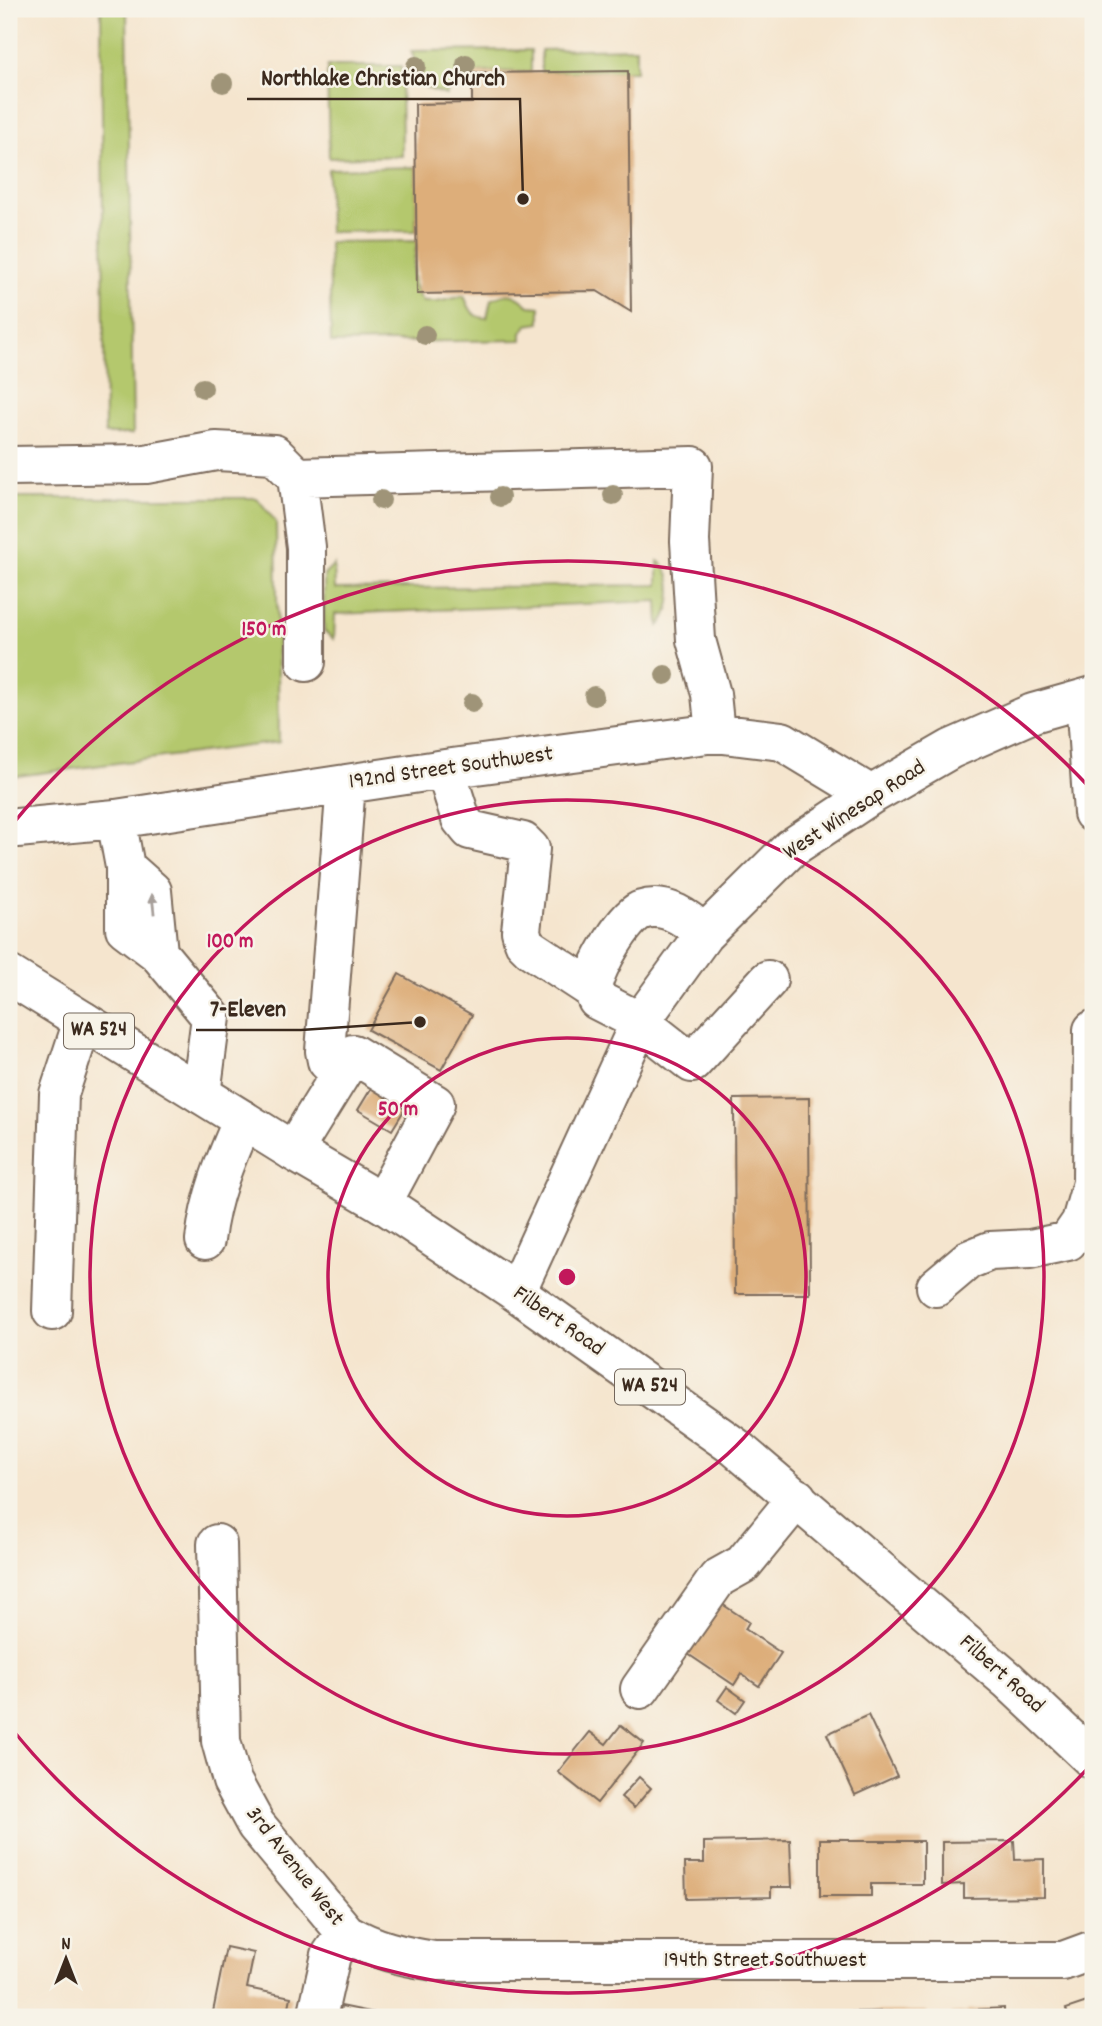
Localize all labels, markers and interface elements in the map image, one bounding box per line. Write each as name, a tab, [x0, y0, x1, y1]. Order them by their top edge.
callout: Northlake Christian Church	[247, 54, 520, 99]
text: Northlake Christian Church	[261, 63, 505, 97]
text: 150 m	[241, 616, 287, 646]
street label: 192nd Street Southwest	[347, 738, 555, 800]
street label: West Winesap Road	[777, 752, 933, 870]
one-way arrow	[148, 892, 159, 914]
text: 100 m	[207, 928, 253, 958]
callout: 7-Eleven	[196, 985, 301, 1030]
text: 7-Eleven	[210, 994, 286, 1028]
road number: WA 524	[64, 1014, 134, 1048]
text: 50 m	[378, 1096, 418, 1126]
centre of rings	[555, 1265, 579, 1289]
street label: Filbert Road	[505, 1278, 611, 1366]
road number: WA 524	[615, 1370, 685, 1404]
street label: Filbert Road	[951, 1627, 1051, 1723]
street label: 3rd Avenue West	[237, 1800, 351, 1934]
north arrow	[32, 1924, 102, 1994]
text: N	[61, 1932, 71, 1959]
street label: 194th Street Southwest	[664, 1945, 866, 1978]

